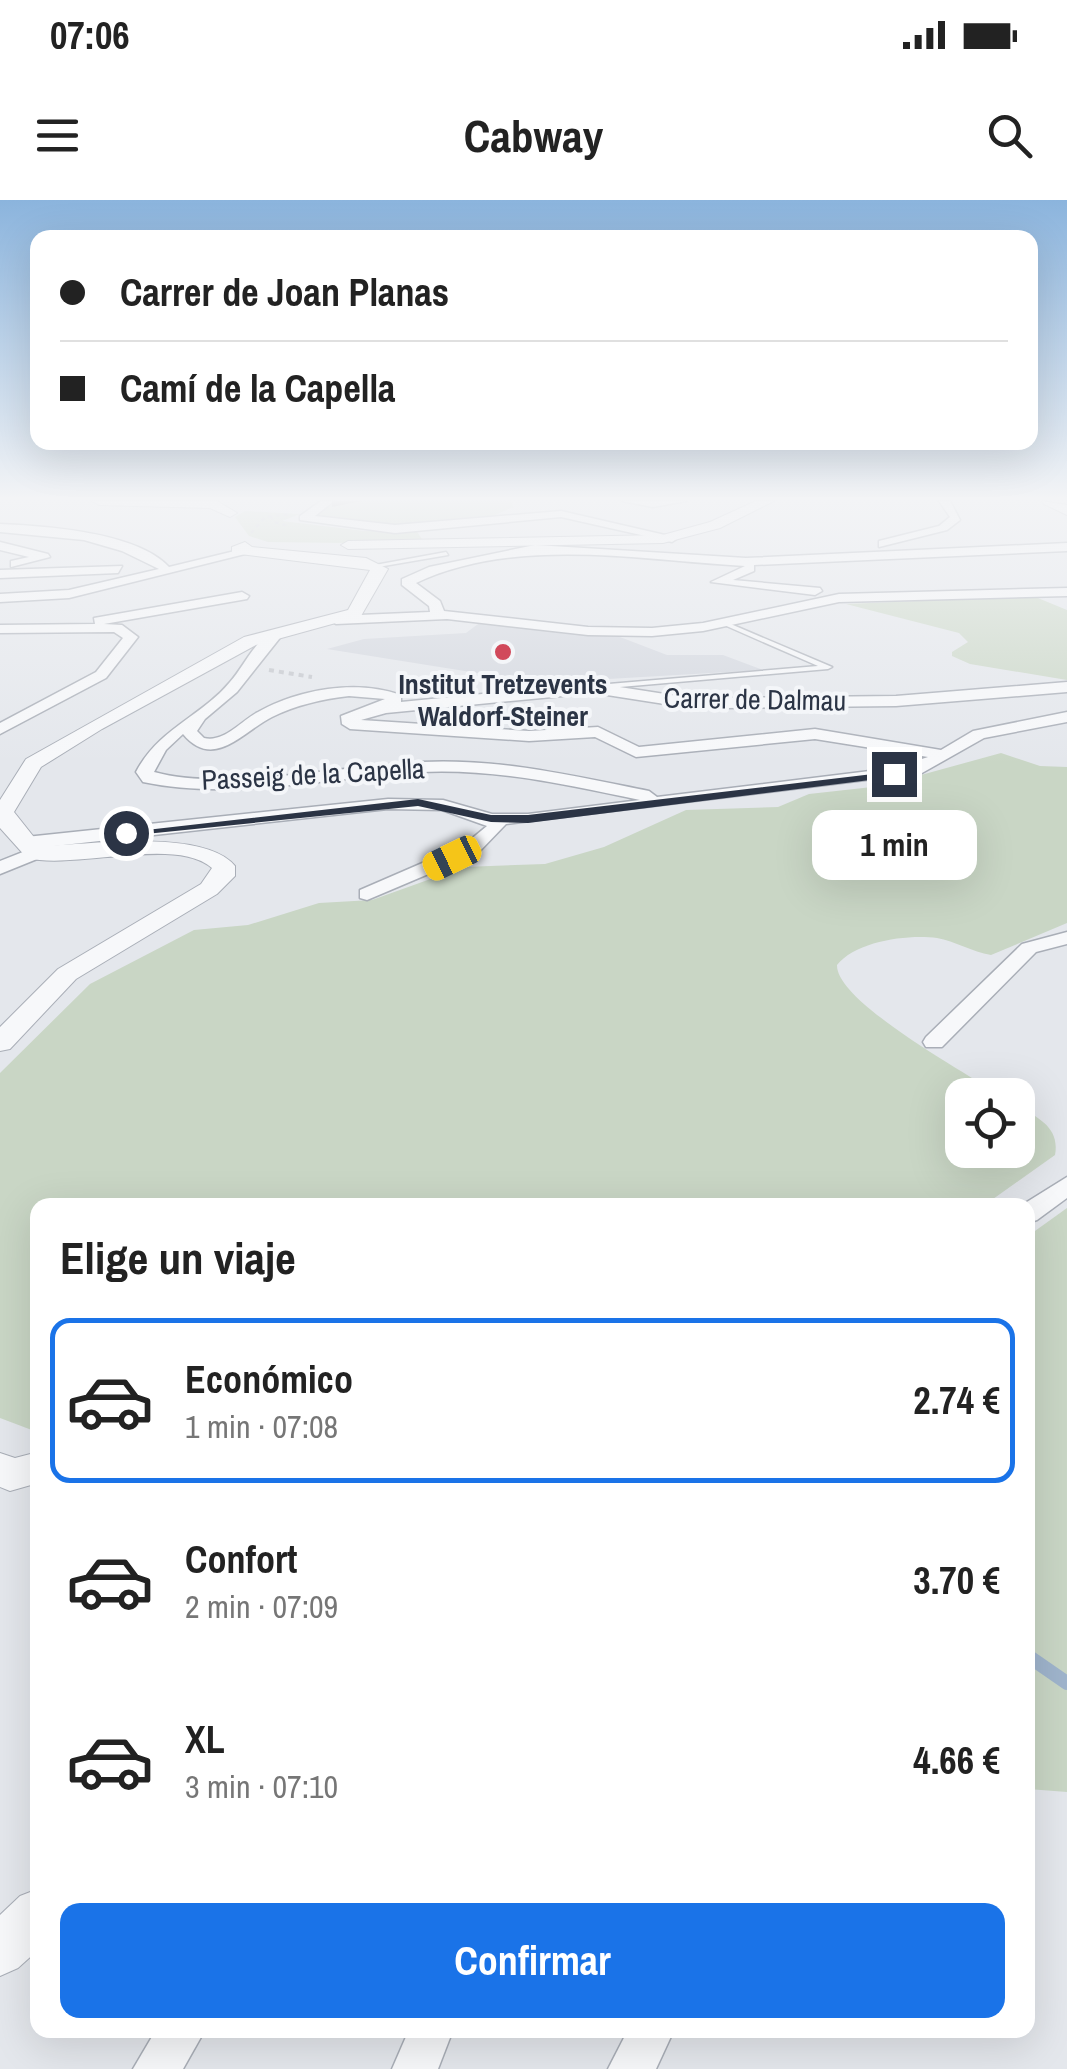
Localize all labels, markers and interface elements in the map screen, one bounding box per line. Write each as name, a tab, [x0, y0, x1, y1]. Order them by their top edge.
text: 07:06	[50, 10, 130, 61]
text: Cabway	[464, 105, 603, 166]
icon: menu	[30, 108, 85, 163]
icon: search	[982, 108, 1037, 163]
text: Carrer de Joan Planas	[120, 267, 449, 318]
text: Camí de la Capella	[120, 363, 395, 414]
marker: Institut Tretzevents Waldorf-Steiner	[492, 641, 514, 663]
place label: Institut Tretzevents Waldorf-Steiner	[398, 665, 608, 735]
street label: Carrer de Dalmau	[663, 678, 847, 720]
street label: Passeig de la Capella	[200, 749, 426, 799]
route end	[872, 752, 917, 797]
callout: 1 min	[812, 809, 976, 879]
route start	[104, 811, 149, 856]
text: 1 min	[860, 823, 929, 866]
car	[418, 831, 486, 885]
map controls	[945, 1078, 1035, 1168]
button: locate	[945, 1078, 1035, 1168]
text: Elige un viaje	[60, 1227, 296, 1288]
text: Económico	[185, 1354, 353, 1405]
icon: car	[65, 1356, 155, 1446]
text: 2.74 €	[913, 1375, 1000, 1426]
text: 1 min · 07:08	[185, 1405, 338, 1448]
text: Confort	[185, 1534, 297, 1585]
icon: car	[65, 1536, 155, 1626]
text: 3.70 €	[913, 1555, 1000, 1606]
text: 2 min · 07:09	[185, 1585, 338, 1628]
text: XL	[185, 1714, 225, 1765]
icon: car	[65, 1716, 155, 1806]
text: 4.66 €	[913, 1735, 1000, 1786]
text: 3 min · 07:10	[185, 1765, 338, 1808]
button: Confirmar	[60, 1903, 1005, 2018]

